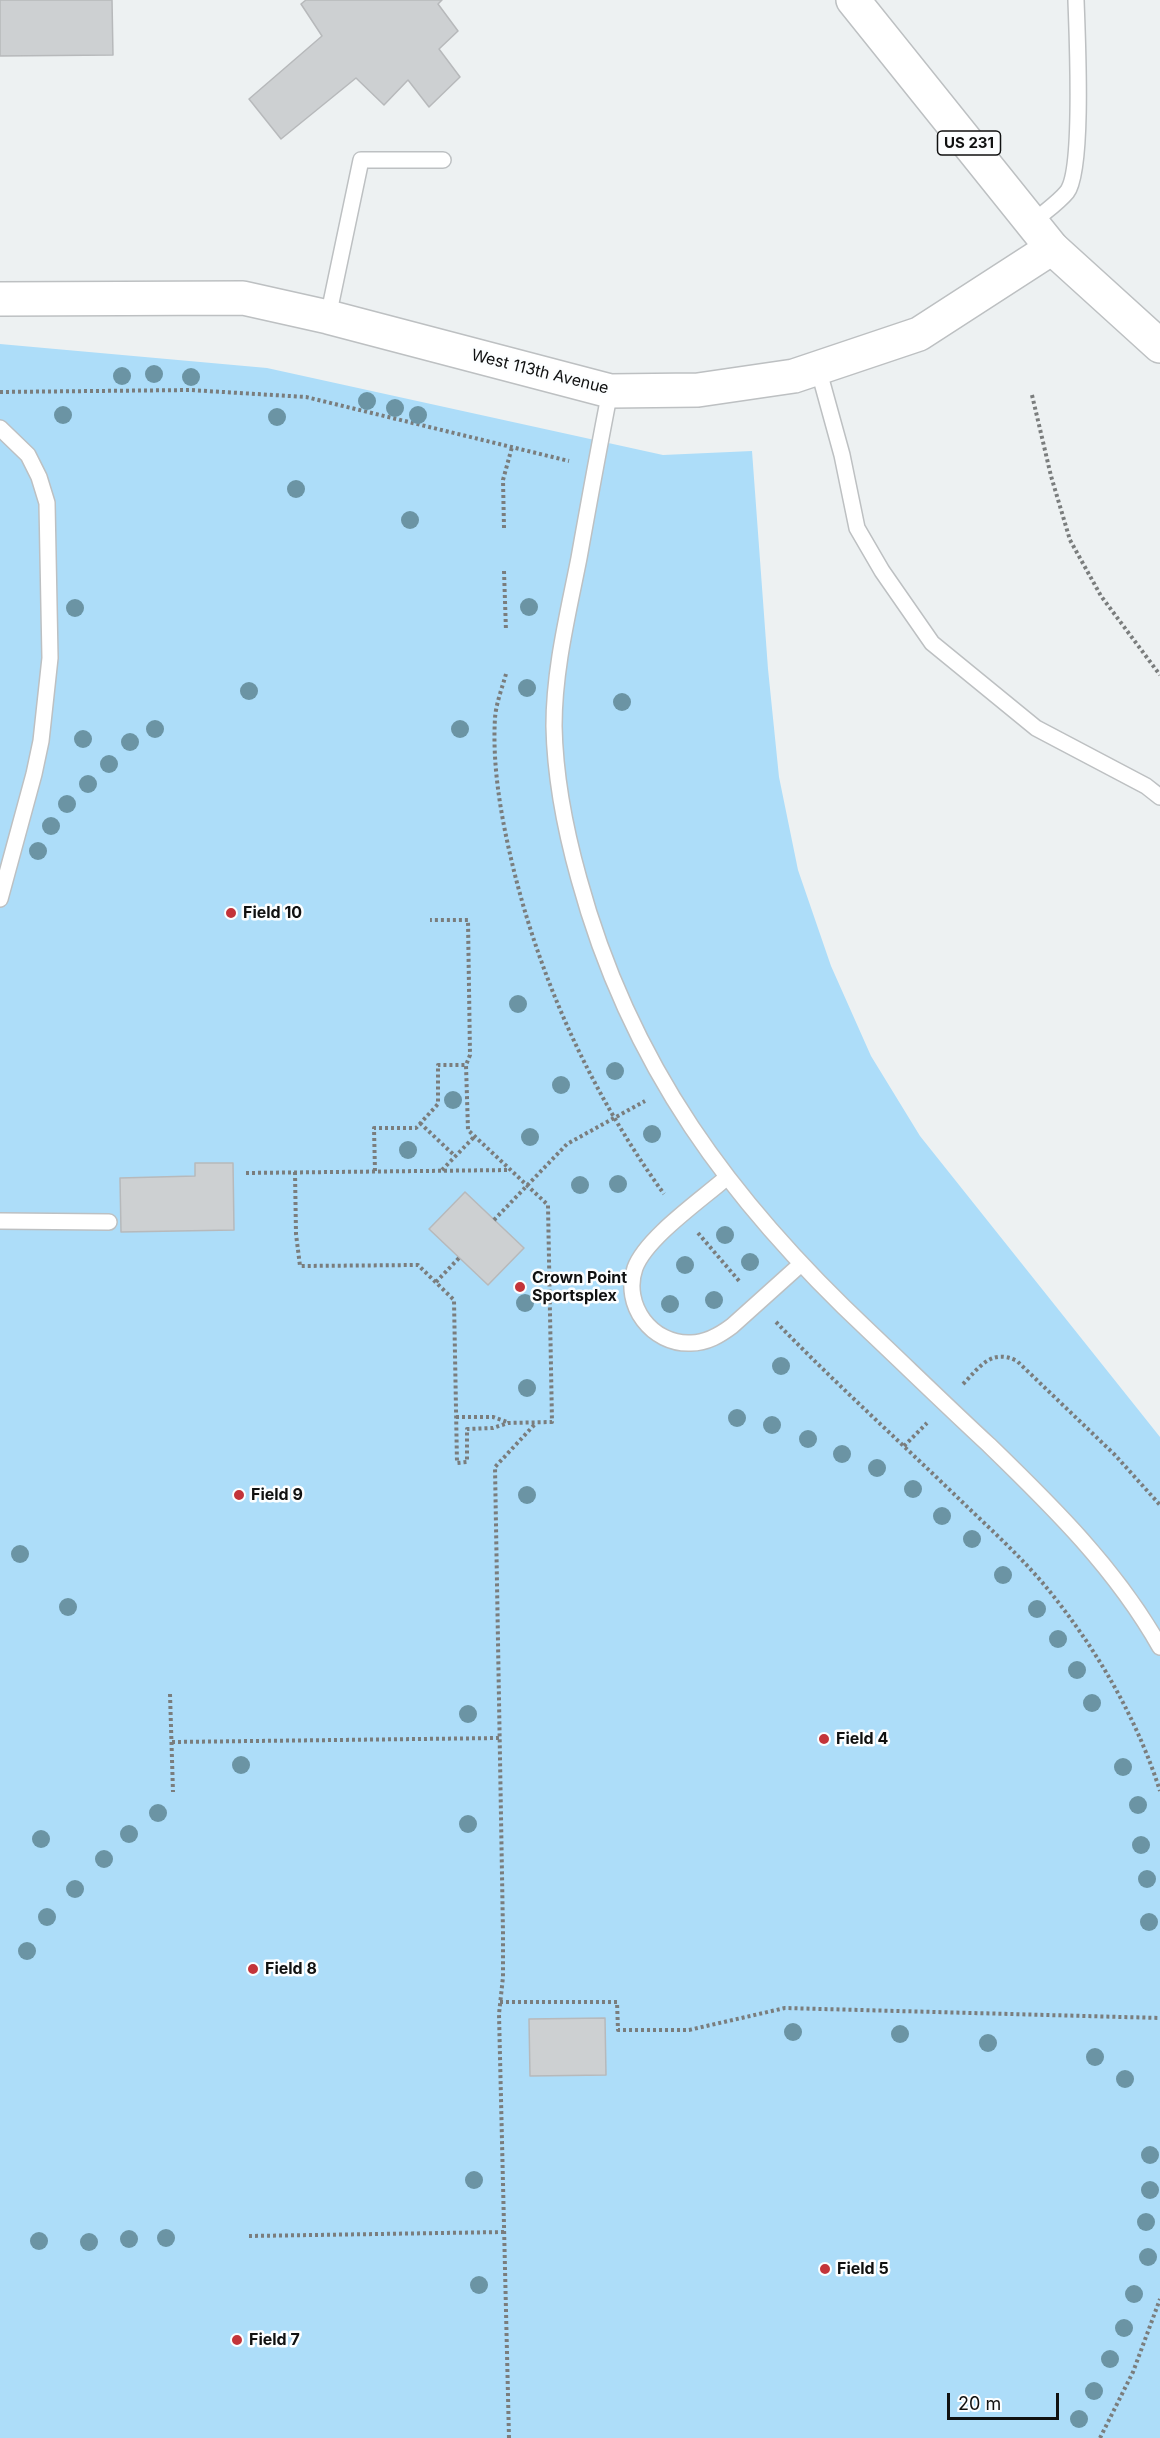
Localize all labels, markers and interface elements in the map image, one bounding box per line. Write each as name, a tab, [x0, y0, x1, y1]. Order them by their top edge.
road number: US 231	[938, 131, 1000, 155]
street label: West 113th Avenue	[469, 346, 611, 398]
place label: Field 10	[243, 903, 302, 923]
marker: Field 10	[224, 906, 238, 920]
place label: Crown Point Sportsplex	[532, 1268, 627, 1306]
marker: Crown Point Sportsplex	[513, 1280, 527, 1294]
place label: Field 9	[251, 1485, 303, 1505]
marker: Field 9	[232, 1488, 246, 1502]
place label: Field 4	[836, 1729, 888, 1749]
marker: Field 4	[817, 1732, 831, 1746]
place label: Field 8	[265, 1959, 317, 1979]
marker: Field 8	[246, 1962, 260, 1976]
place label: Field 5	[837, 2259, 889, 2279]
marker: Field 5	[818, 2262, 832, 2276]
place label: Field 7	[249, 2330, 300, 2350]
marker: Field 7	[230, 2333, 244, 2347]
scale bar	[950, 2381, 1062, 2419]
text: 20 m	[958, 2393, 1001, 2414]

